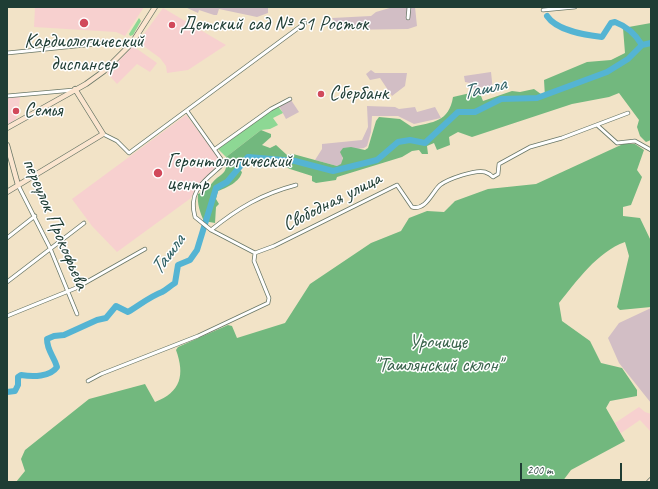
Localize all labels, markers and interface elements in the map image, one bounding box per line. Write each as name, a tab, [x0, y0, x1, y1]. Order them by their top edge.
place label: Детский сад № 51 Росток	[180, 13, 368, 37]
marker: Кардиологический диспансер	[78, 17, 90, 29]
marker: Детский сад № 51 Росток	[167, 20, 177, 30]
place label: Кардиологический диспансер	[24, 30, 144, 77]
water label: Ташла	[460, 72, 508, 106]
place label: Сбербанк	[329, 82, 388, 106]
marker: Сбербанк	[316, 89, 326, 99]
place label: Семья	[24, 99, 62, 123]
marker: Семья	[11, 106, 21, 116]
place label: Геронтологический центр	[167, 150, 292, 197]
street label: переулок Прокофьева	[17, 155, 93, 293]
marker: Геронтологический центр	[152, 167, 164, 179]
street label: Свободная улица	[279, 167, 385, 237]
water label: Ташла	[145, 230, 191, 280]
park label: Урочище "Ташлянский склон"	[374, 331, 502, 378]
scale bar	[522, 455, 624, 481]
text: 200 m	[527, 462, 553, 478]

